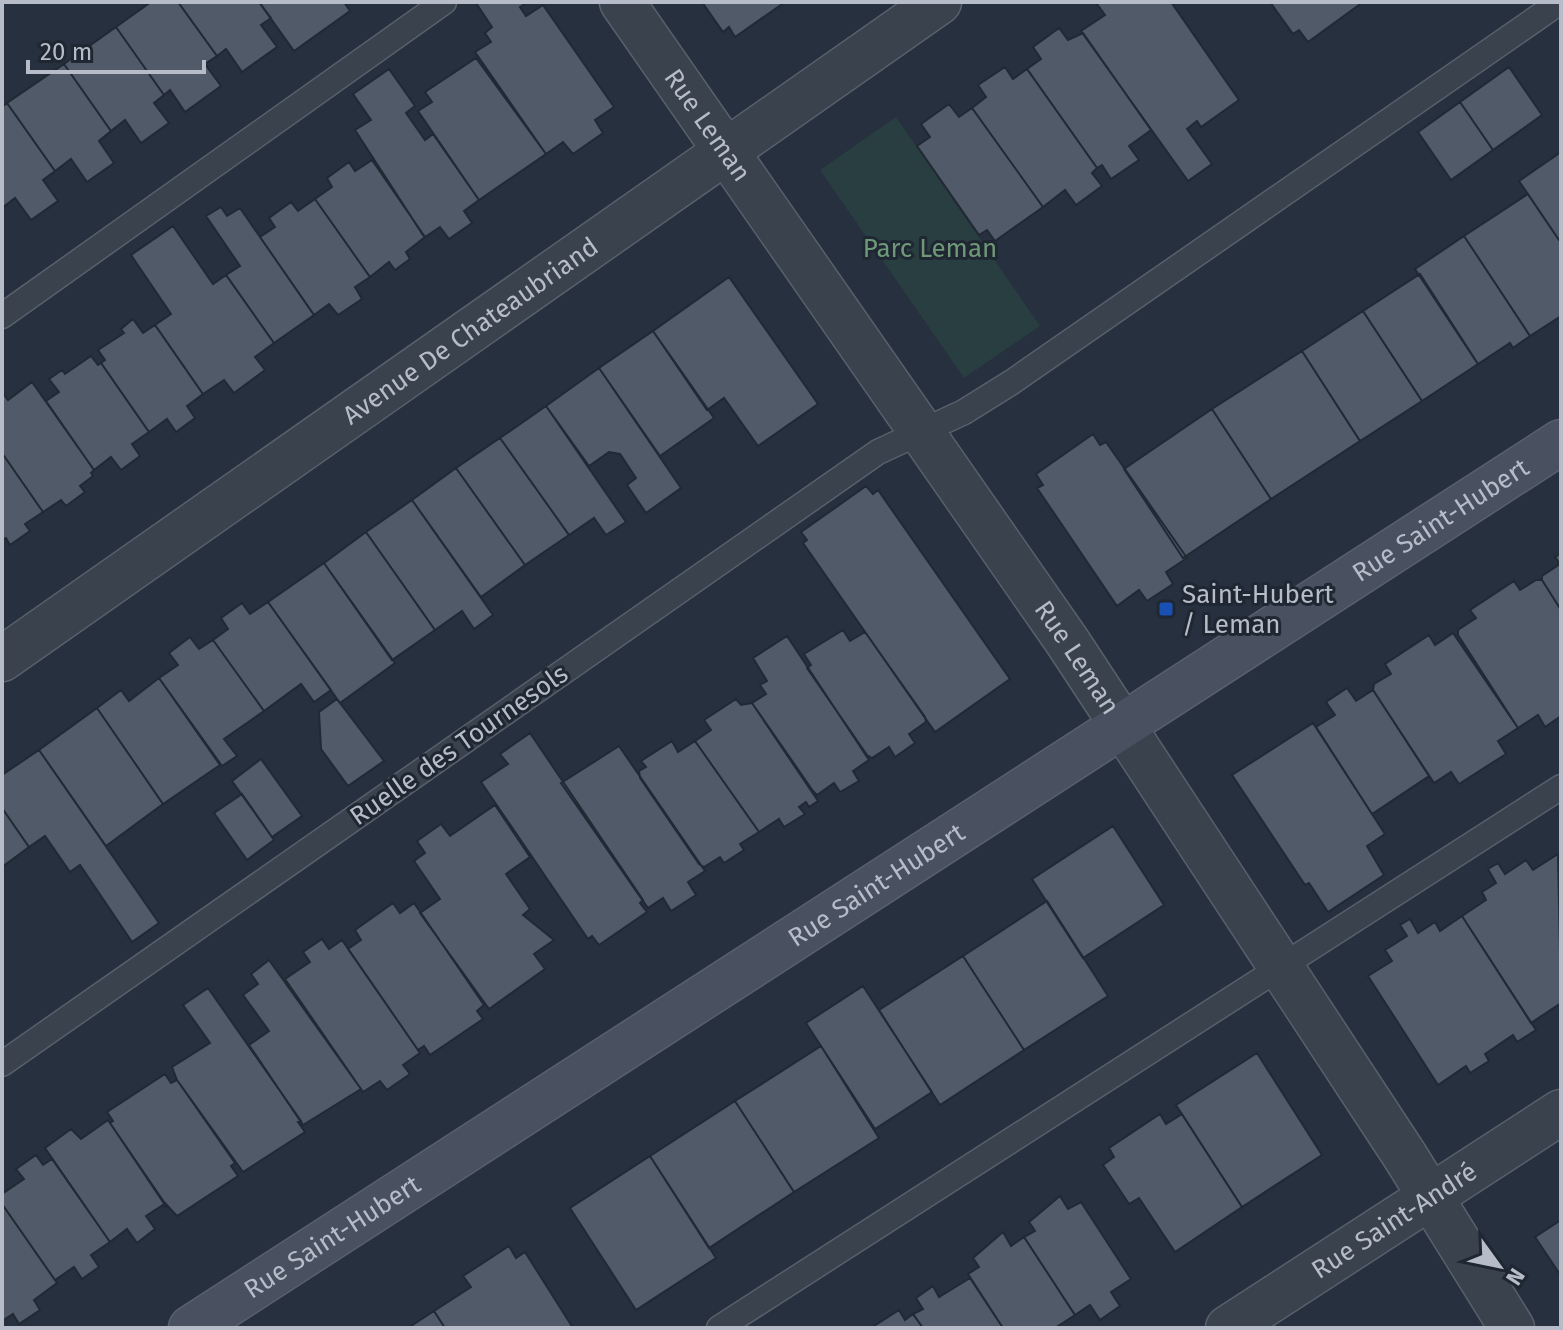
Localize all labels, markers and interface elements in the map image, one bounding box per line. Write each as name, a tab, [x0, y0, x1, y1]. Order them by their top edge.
scale bar	[28, 24, 204, 74]
text: 20 m	[40, 38, 92, 66]
street label: Rue Leman	[658, 63, 758, 187]
street label: Avenue De Chateaubriand	[337, 230, 604, 431]
park label: Parc Leman	[863, 233, 997, 264]
street label: Rue Saint-Hubert	[1347, 451, 1535, 588]
place label: Saint-Hubert / Leman	[1182, 579, 1334, 640]
street label: Rue Leman	[1028, 595, 1126, 720]
marker: Saint-Hubert / Leman	[1157, 600, 1175, 618]
street label: Ruelle des Tournesols	[344, 658, 574, 832]
street label: Rue Saint-Hubert	[782, 816, 971, 953]
street label: Rue Saint-André	[1306, 1155, 1482, 1285]
street label: Rue Saint-Hubert	[238, 1168, 426, 1305]
north arrow	[1459, 1226, 1539, 1306]
text: N	[1500, 1263, 1531, 1290]

